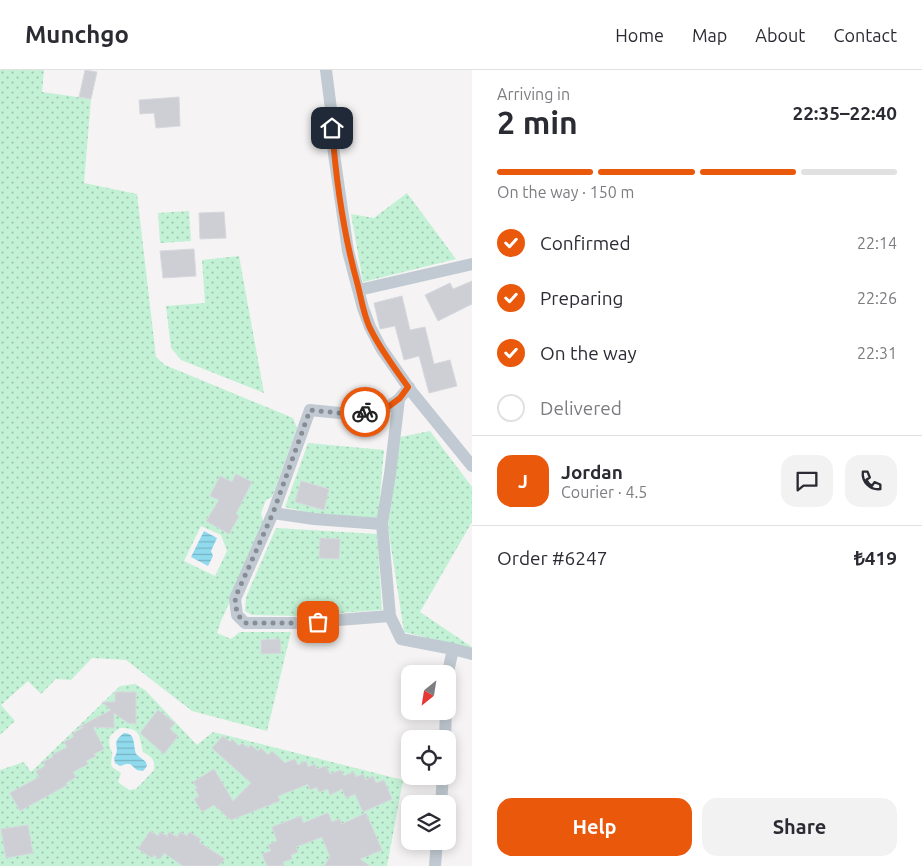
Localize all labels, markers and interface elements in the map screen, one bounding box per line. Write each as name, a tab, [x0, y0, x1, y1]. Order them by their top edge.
text: Munchgo	[25, 21, 129, 48]
text: Home	[615, 25, 664, 45]
text: Map	[692, 25, 727, 45]
text: About	[755, 25, 805, 45]
text: Contact	[833, 25, 897, 45]
text: Arriving in	[497, 85, 570, 103]
text: 22:35–22:40	[792, 102, 897, 124]
text: 2 min	[497, 104, 578, 140]
pin	[311, 107, 353, 149]
icon: home	[318, 114, 346, 142]
text: On the way · 150 m	[497, 183, 634, 201]
icon: check	[497, 229, 525, 257]
text: Confirmed	[540, 232, 631, 254]
text: 22:14	[857, 234, 897, 252]
icon: check	[497, 284, 525, 312]
text: Preparing	[540, 287, 624, 309]
text: 22:26	[857, 289, 897, 307]
icon: check	[497, 339, 525, 367]
text: On the way	[540, 342, 637, 364]
text: 22:31	[857, 344, 897, 362]
courier	[340, 387, 390, 437]
text: Delivered	[540, 397, 622, 419]
icon: bike	[351, 398, 379, 426]
button: chat	[781, 455, 833, 507]
button: phone	[845, 455, 897, 507]
text: Jordan	[561, 461, 623, 483]
text: J	[518, 470, 528, 492]
text: Courier · 4.5	[561, 483, 647, 501]
text: Order #6247	[497, 547, 607, 569]
text: ₺419	[854, 547, 897, 569]
pin	[297, 601, 339, 643]
icon: bag	[304, 608, 332, 636]
north arrow	[401, 665, 456, 720]
map controls	[401, 665, 456, 850]
button: locate	[401, 730, 456, 785]
button: layers	[401, 795, 456, 850]
button: Help	[497, 798, 692, 856]
button: Share	[702, 798, 897, 856]

